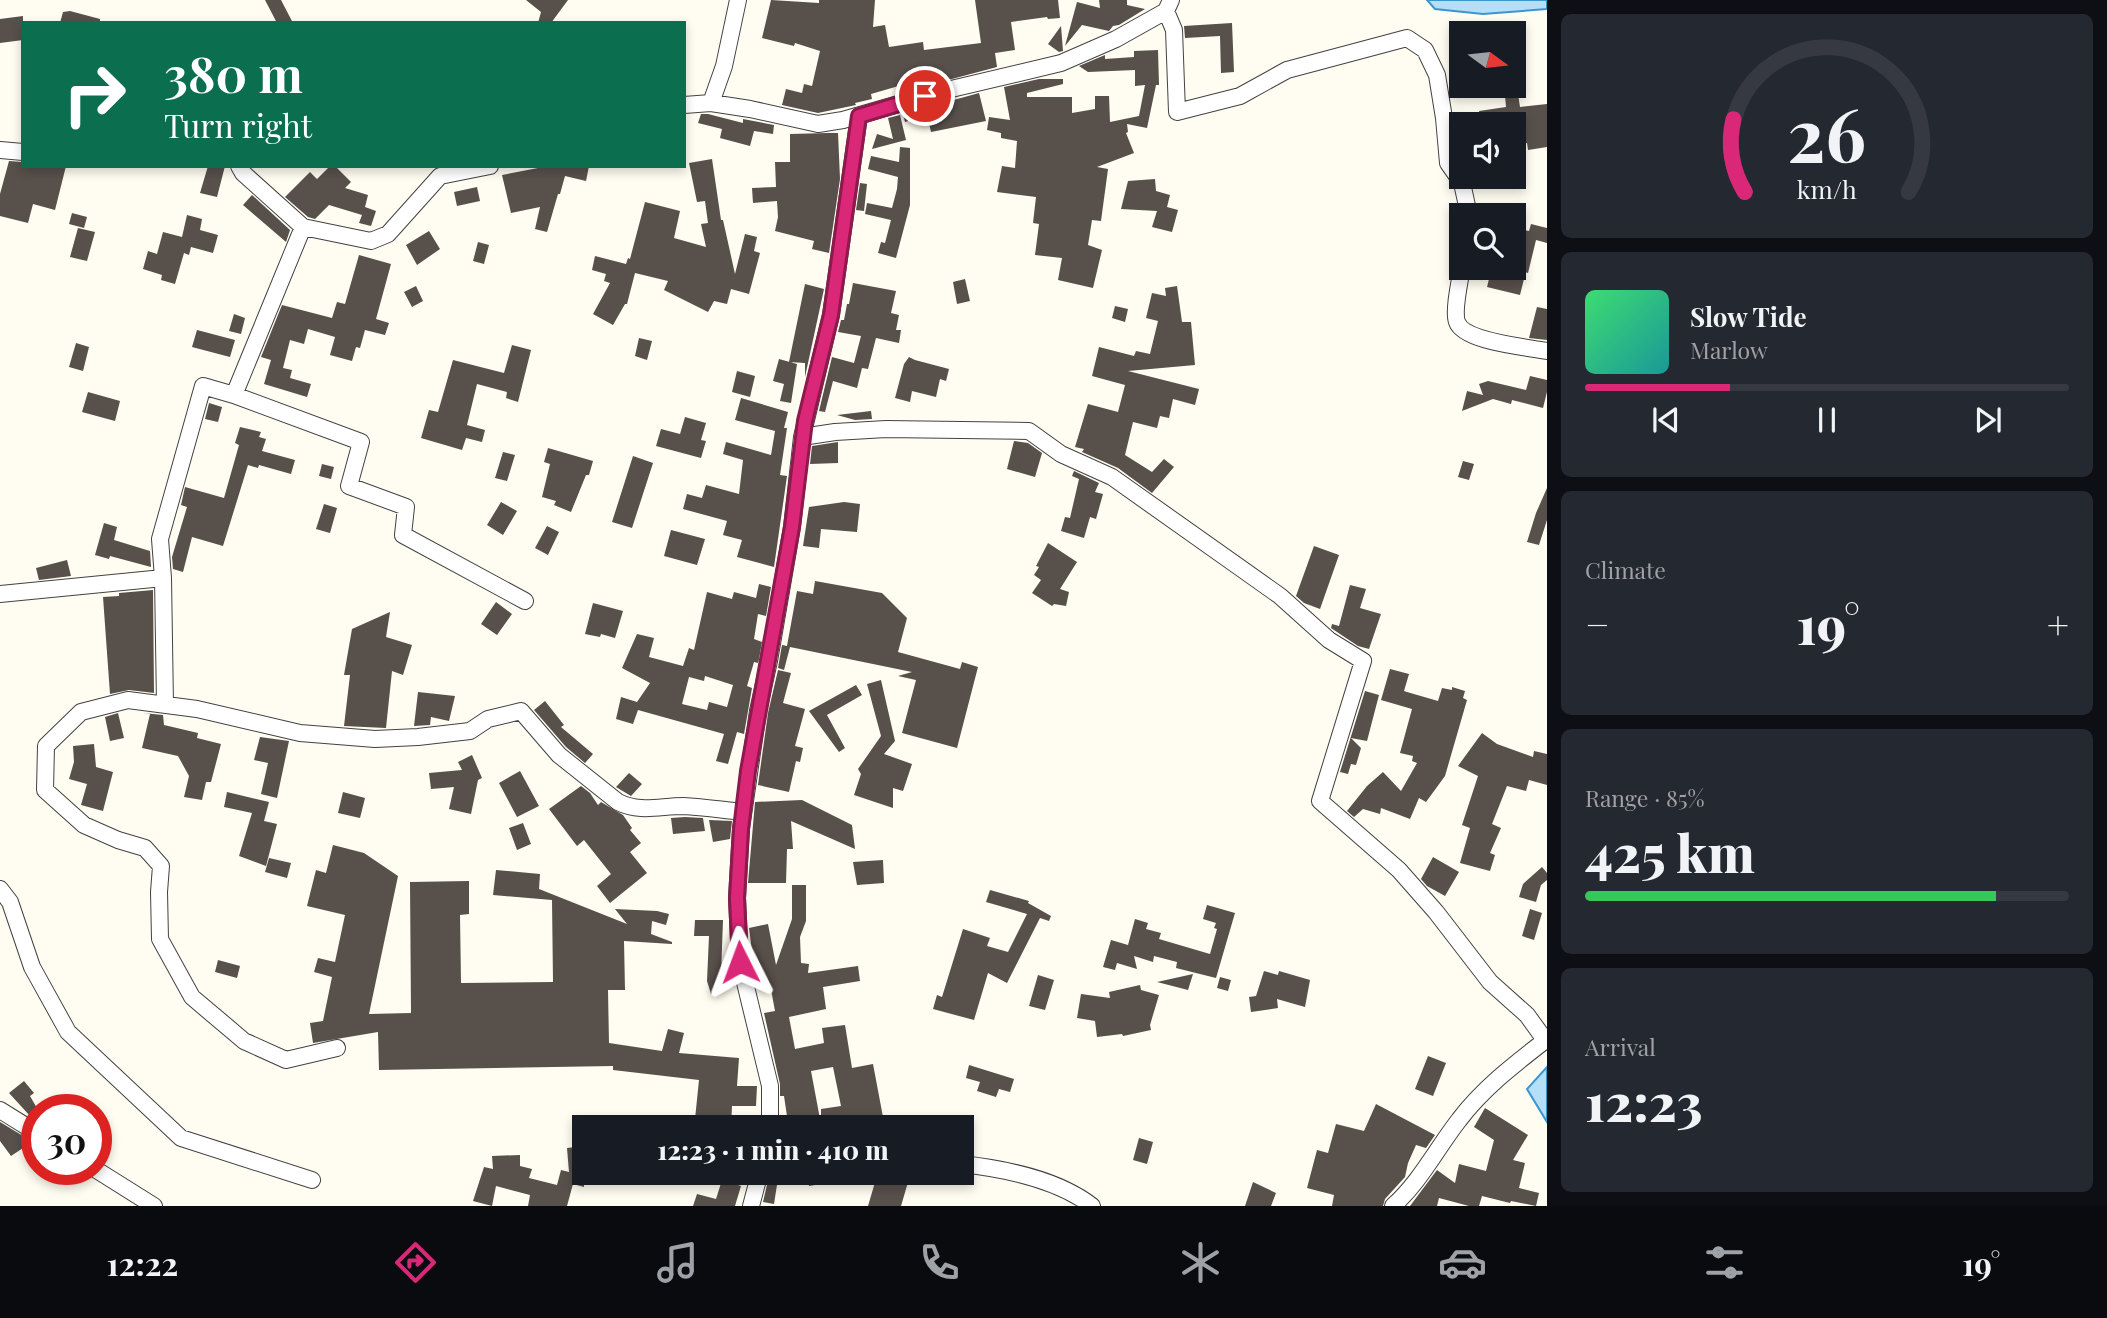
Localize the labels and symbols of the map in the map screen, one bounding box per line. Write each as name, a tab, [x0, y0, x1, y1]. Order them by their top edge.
north arrow	[1449, 21, 1526, 98]
pin	[895, 66, 955, 126]
position arrow	[703, 925, 777, 999]
speed limit sign: 30	[21, 1094, 112, 1185]

